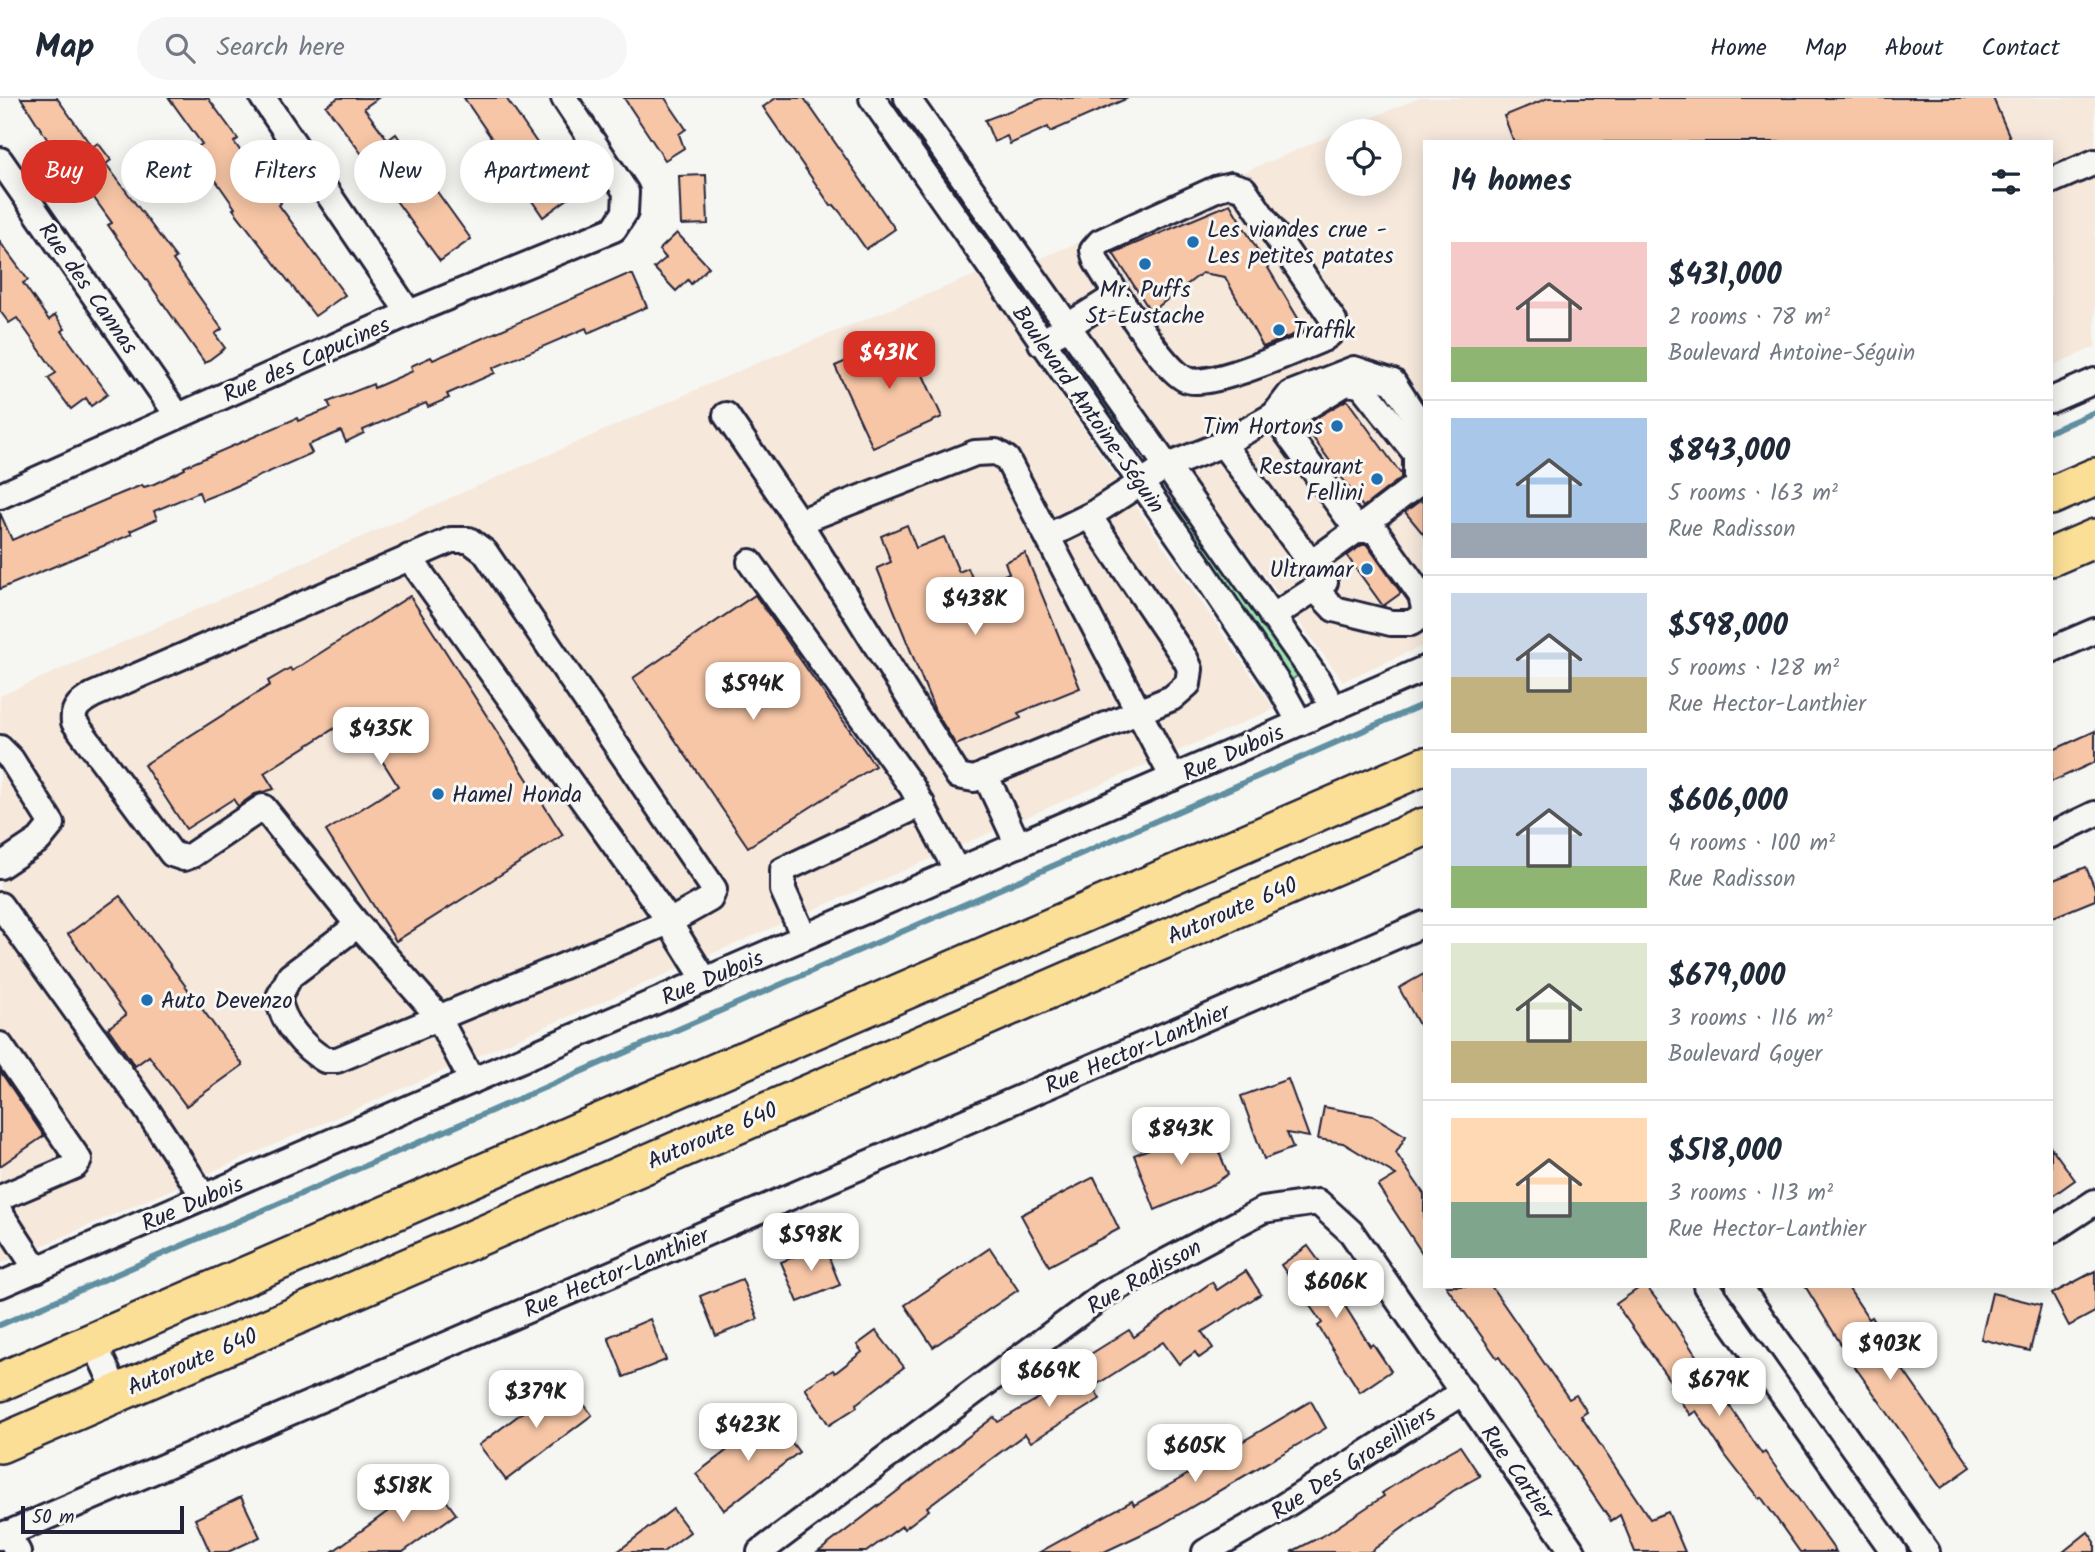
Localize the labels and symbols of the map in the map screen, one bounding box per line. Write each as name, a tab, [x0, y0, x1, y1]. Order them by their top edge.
place label: Les viandes crue - Les petites patates	[1207, 213, 1394, 275]
street label: Rue des Cannas	[28, 216, 147, 363]
marker: Les viandes crue - Les petites patates	[1185, 234, 1201, 250]
marker: Mr. Puffs St-Eustache	[1137, 256, 1153, 272]
place label: Mr. Puffs St-Eustache	[1086, 273, 1204, 335]
street label: Boulevard Antoine-Séguin	[1002, 299, 1173, 522]
street label: Rue des Capucines	[217, 308, 396, 414]
place label: Traffik	[1293, 314, 1355, 350]
marker: Traffik	[1271, 322, 1287, 338]
pin: $431K	[840, 331, 938, 391]
place label: Tim Hortons	[1203, 410, 1323, 446]
marker: Tim Hortons	[1329, 418, 1345, 434]
place label: Restaurant Fellini	[1259, 450, 1365, 512]
marker: Restaurant Fellini	[1369, 471, 1385, 487]
place label: Ultramar	[1270, 553, 1354, 589]
marker: Ultramar	[1359, 561, 1375, 577]
pin: $438K	[926, 578, 1024, 637]
pin: $594K	[704, 662, 802, 722]
pin: $435K	[332, 708, 430, 767]
street label: Rue Dubois	[1177, 715, 1291, 792]
place label: Hamel Honda	[452, 778, 582, 814]
marker: Hamel Honda	[430, 786, 446, 802]
street label: Autoroute 640	[1162, 868, 1304, 956]
street label: Rue Dubois	[656, 941, 770, 1016]
place label: Auto Devenzo	[161, 984, 293, 1020]
marker: Auto Devenzo	[139, 992, 155, 1008]
street label: Rue Hector-Lanthier	[1040, 994, 1237, 1105]
street label: Autoroute 640	[642, 1093, 784, 1181]
pin: $843K	[1132, 1108, 1230, 1167]
street label: Rue Dubois	[136, 1167, 250, 1242]
pin: $598K	[762, 1214, 860, 1273]
street label: Rue Hector-Lanthier	[519, 1218, 716, 1329]
street label: Rue Radisson	[1081, 1230, 1209, 1325]
pin: $606K	[1287, 1260, 1385, 1320]
street label: Autoroute 640	[122, 1319, 264, 1407]
pin: $903K	[1841, 1322, 1939, 1382]
pin: $669K	[1000, 1350, 1098, 1409]
pin: $679K	[1670, 1358, 1768, 1418]
pin: $379K	[487, 1370, 585, 1430]
street label: Rue Des Groseilliers	[1264, 1397, 1444, 1531]
pin: $423K	[699, 1404, 797, 1463]
street label: Rue Cartier	[1470, 1418, 1563, 1529]
pin: $605K	[1146, 1424, 1244, 1484]
pin: $518K	[354, 1464, 452, 1524]
scale bar	[21, 1503, 184, 1535]

